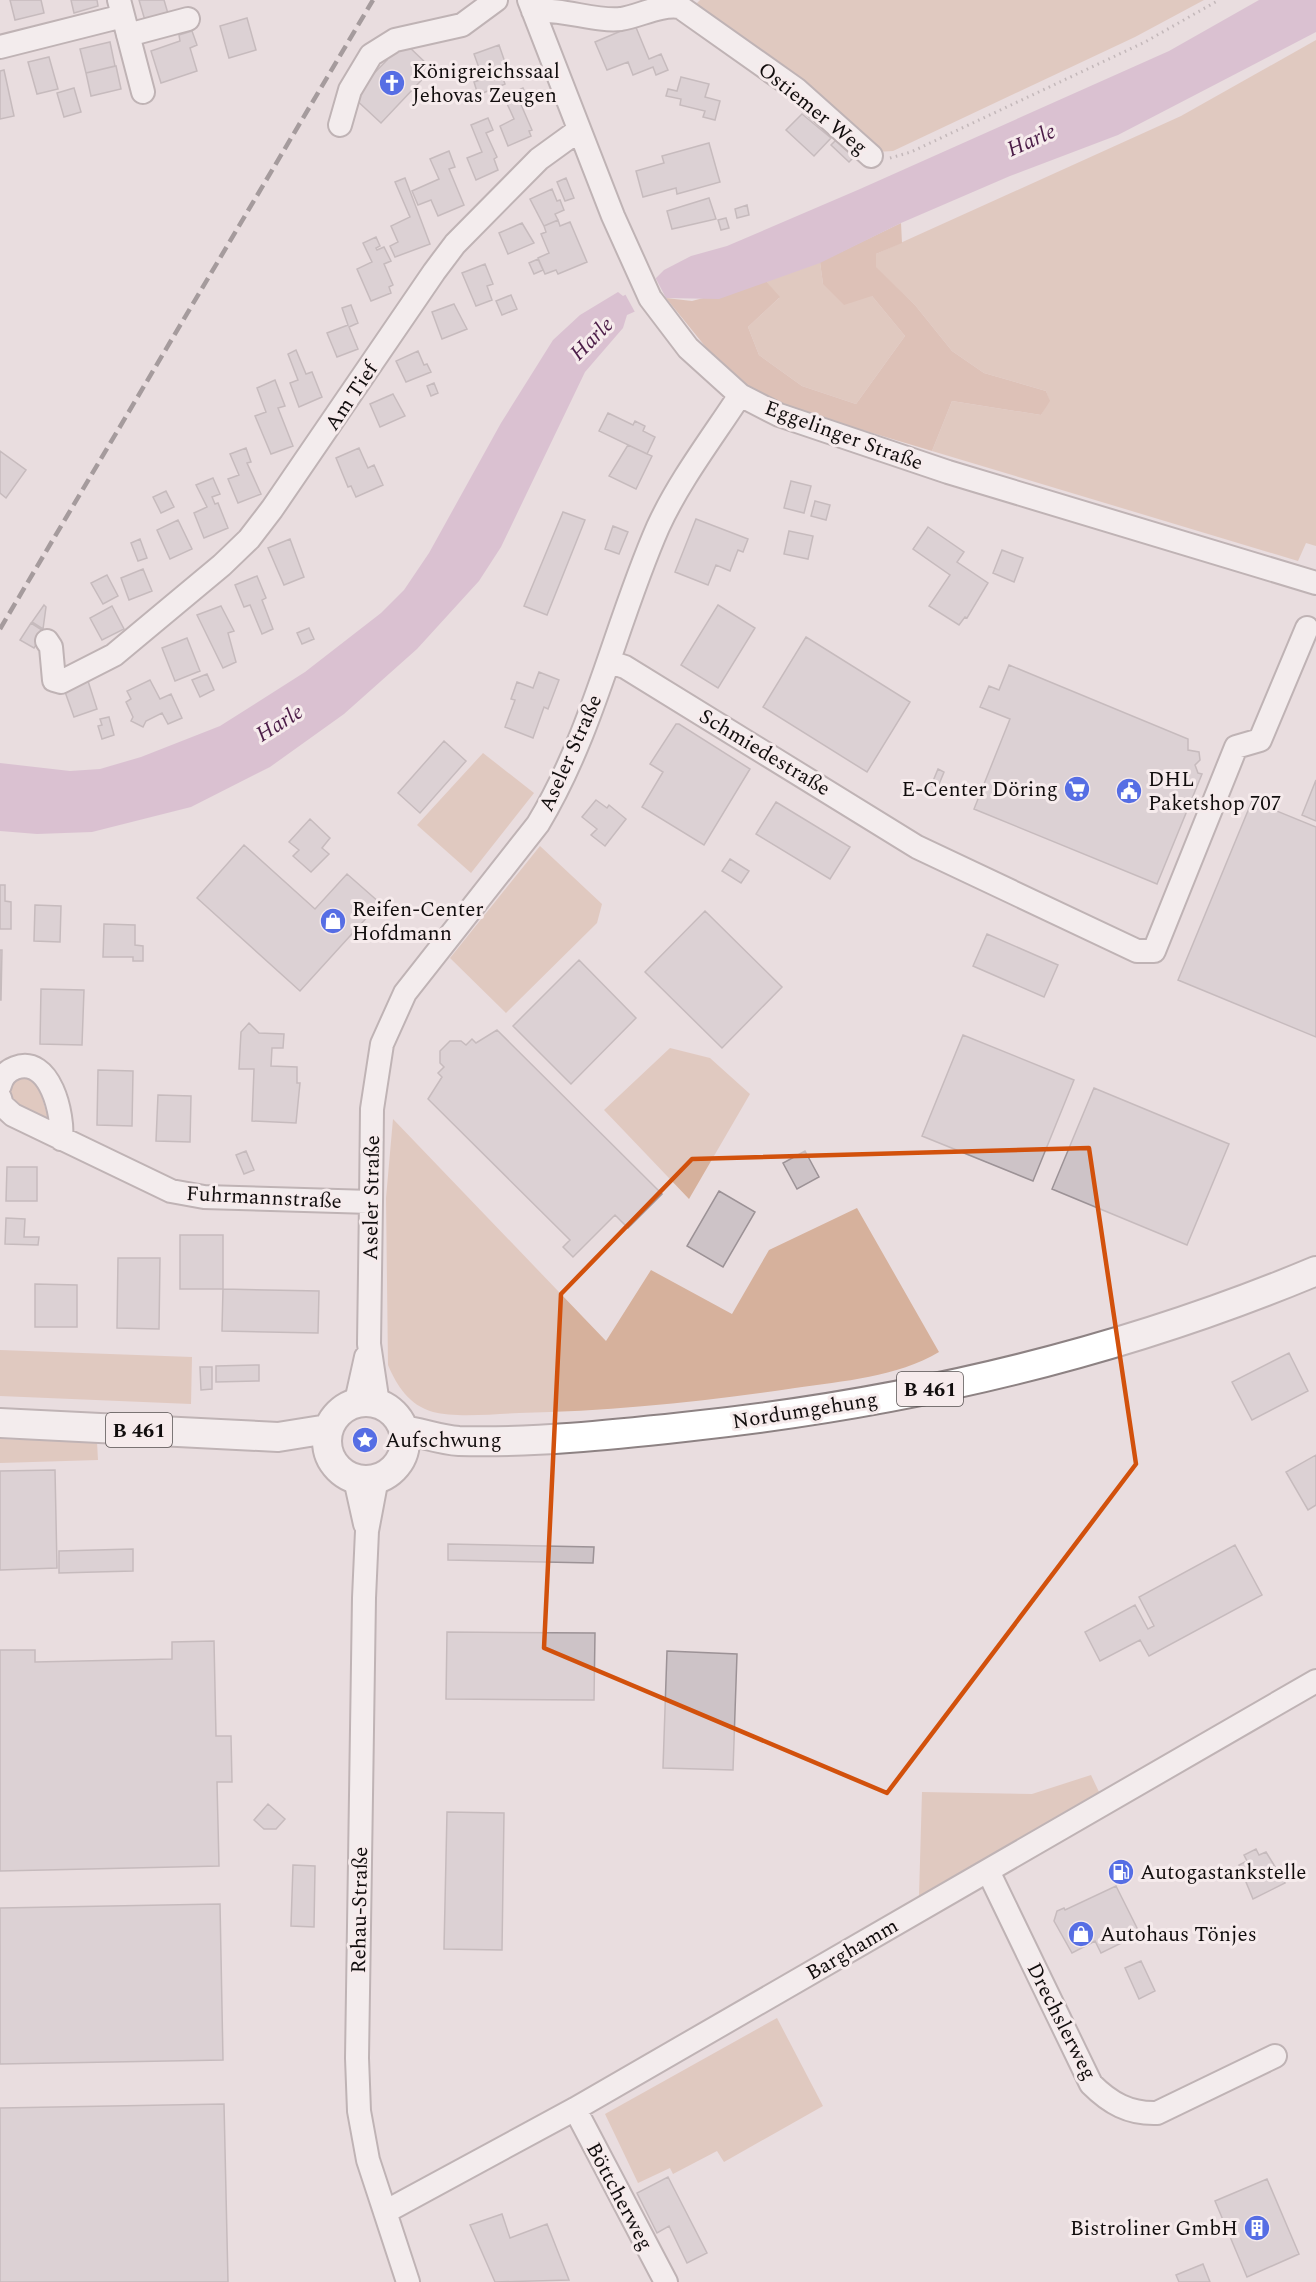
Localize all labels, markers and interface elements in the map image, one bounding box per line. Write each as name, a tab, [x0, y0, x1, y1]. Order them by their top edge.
street label: Ostiemer Weg	[750, 54, 874, 163]
place label: Königreichssaal Jehovas Zeugen	[412, 56, 560, 112]
church icon: Königreichssaal Jehovas Zeugen	[377, 68, 407, 98]
water label: Harle	[1002, 115, 1062, 166]
water label: Harle	[562, 309, 622, 369]
street label: Am Tief	[317, 354, 388, 437]
street label: Eggelinger Straße	[760, 392, 927, 479]
street label: Aseler Straße	[531, 690, 611, 817]
water label: Harle	[250, 696, 310, 751]
street label: Schmiedestraße	[693, 701, 836, 805]
place label: DHL Paketshop 707	[1148, 764, 1281, 820]
place label: E-Center Döring	[902, 774, 1058, 806]
supermarket icon: E-Center Döring	[1062, 774, 1092, 804]
public building icon: DHL Paketshop 707	[1114, 776, 1144, 806]
place label: Reifen-Center Hofdmann	[352, 894, 484, 950]
shop icon: Reifen-Center Hofdmann	[318, 906, 348, 936]
street label: Aseler Straße	[355, 1135, 389, 1261]
street label: Fuhrmannstraße	[185, 1178, 343, 1218]
road number: B 461	[897, 1372, 963, 1406]
street label: Nordumgehung	[730, 1384, 880, 1438]
road number: B 461	[106, 1413, 172, 1447]
place icon: Aufschwung	[350, 1425, 380, 1455]
place label: Aufschwung	[385, 1425, 502, 1457]
street label: Rehau-Straße	[343, 1846, 377, 1974]
fuel station icon: Autogastankstelle	[1106, 1857, 1136, 1887]
place label: Autogastankstelle	[1140, 1857, 1306, 1889]
street label: Barghamm	[800, 1910, 905, 1989]
shop icon: Autohaus Tönjes	[1066, 1919, 1096, 1949]
place label: Autohaus Tönjes	[1100, 1919, 1257, 1951]
street label: Drechslerweg	[1018, 1957, 1104, 2086]
street label: Böttcherweg	[577, 2137, 661, 2256]
place label: Bistroliner GmbH	[1070, 2213, 1238, 2245]
building icon: Bistroliner GmbH	[1242, 2213, 1272, 2243]

